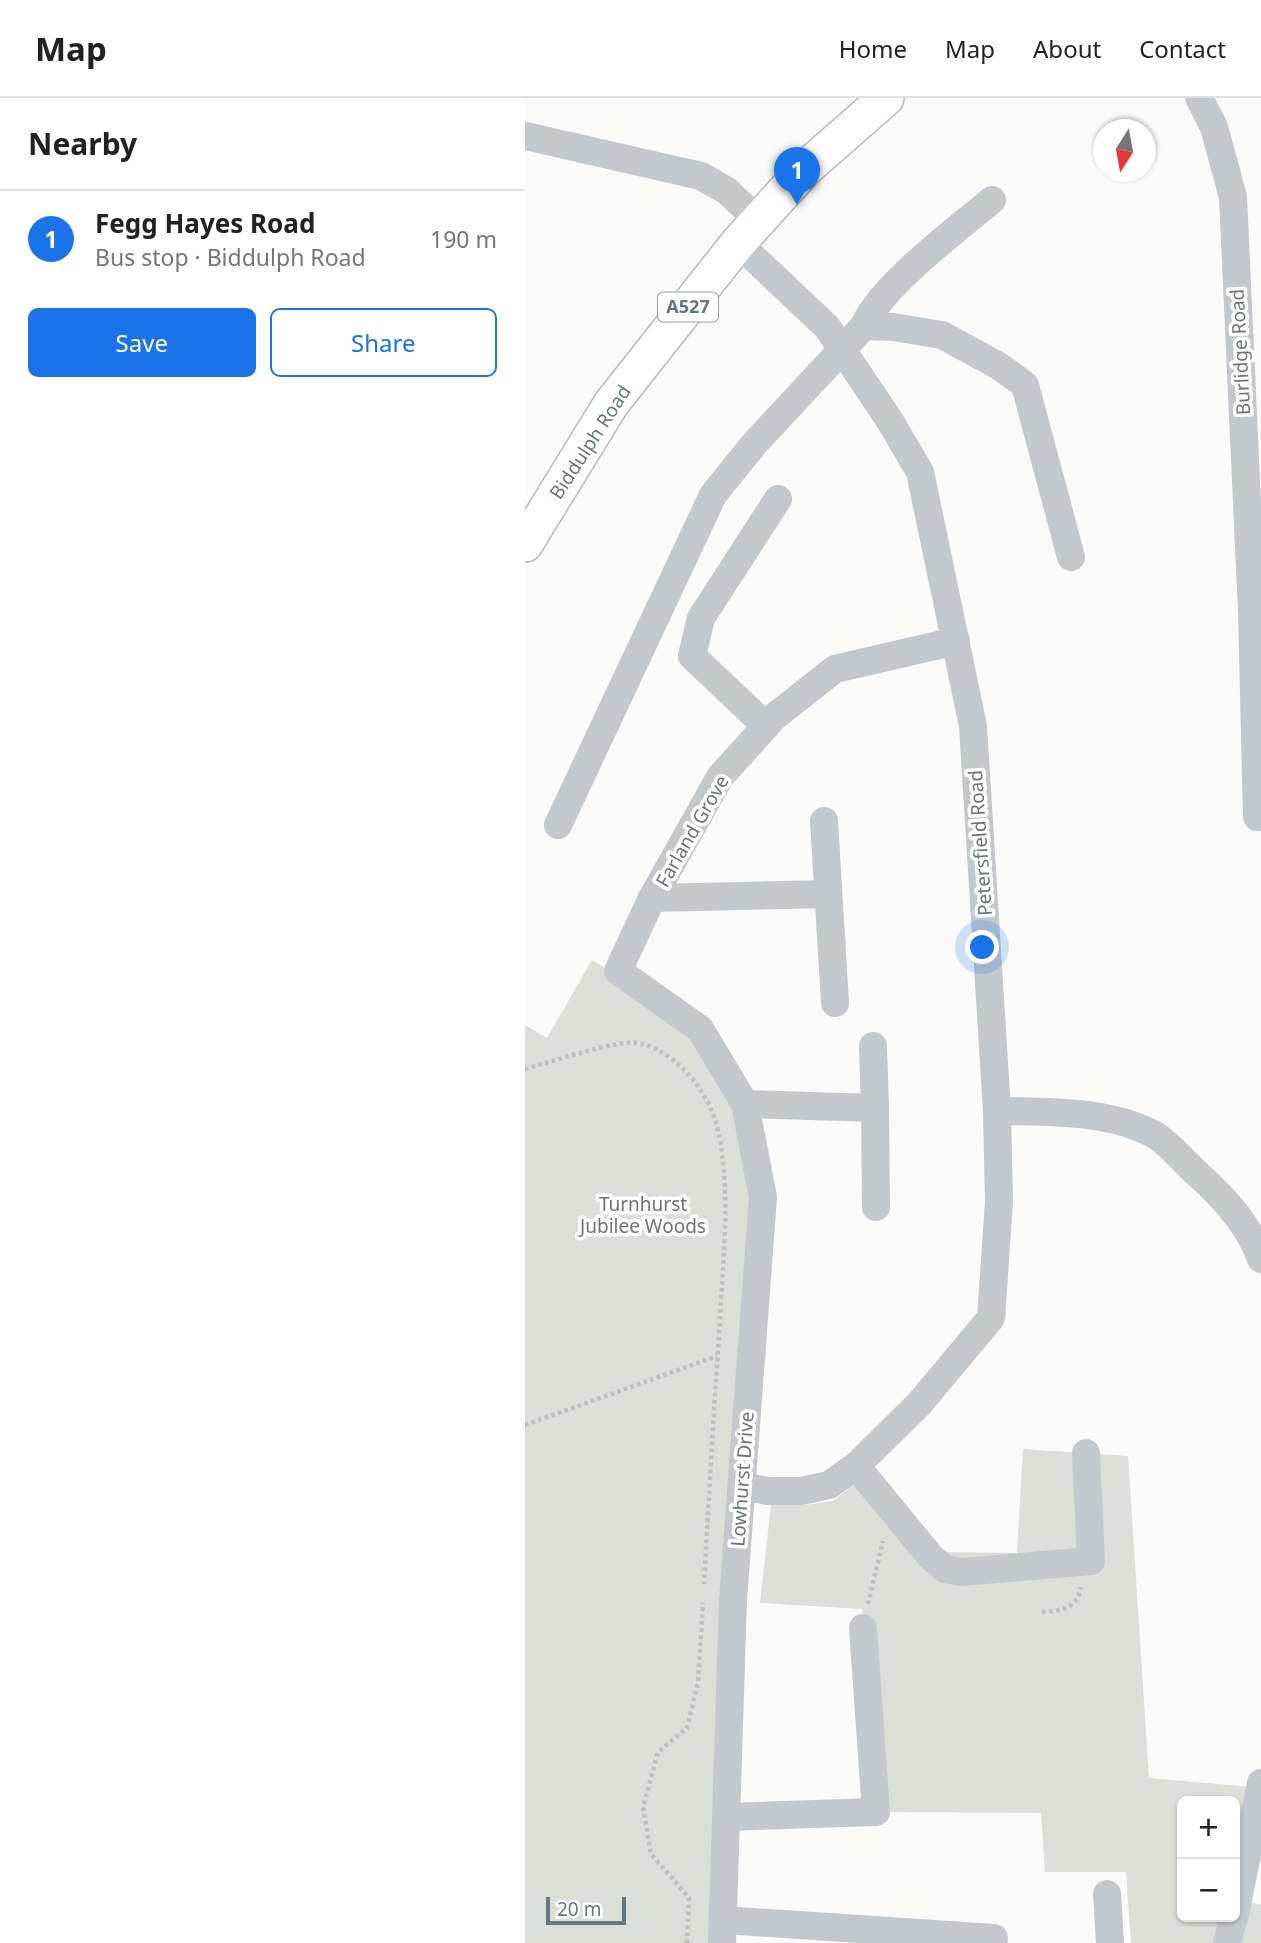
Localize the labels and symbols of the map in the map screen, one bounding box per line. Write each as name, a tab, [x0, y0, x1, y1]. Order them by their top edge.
north arrow	[1093, 119, 1156, 182]
pin: 1	[774, 147, 820, 205]
street label: Burlidge Road	[1224, 288, 1256, 416]
road number: A527	[658, 292, 718, 322]
street label: Biddulph Road	[543, 380, 637, 504]
street label: Petersfield Road	[962, 769, 998, 917]
street label: Farland Grove	[649, 770, 735, 892]
your location	[965, 930, 999, 964]
park label: Turnhurst Jubilee Woods	[578, 1191, 706, 1239]
street label: Lowhurst Drive	[724, 1411, 760, 1547]
scale bar	[546, 1894, 627, 1926]

